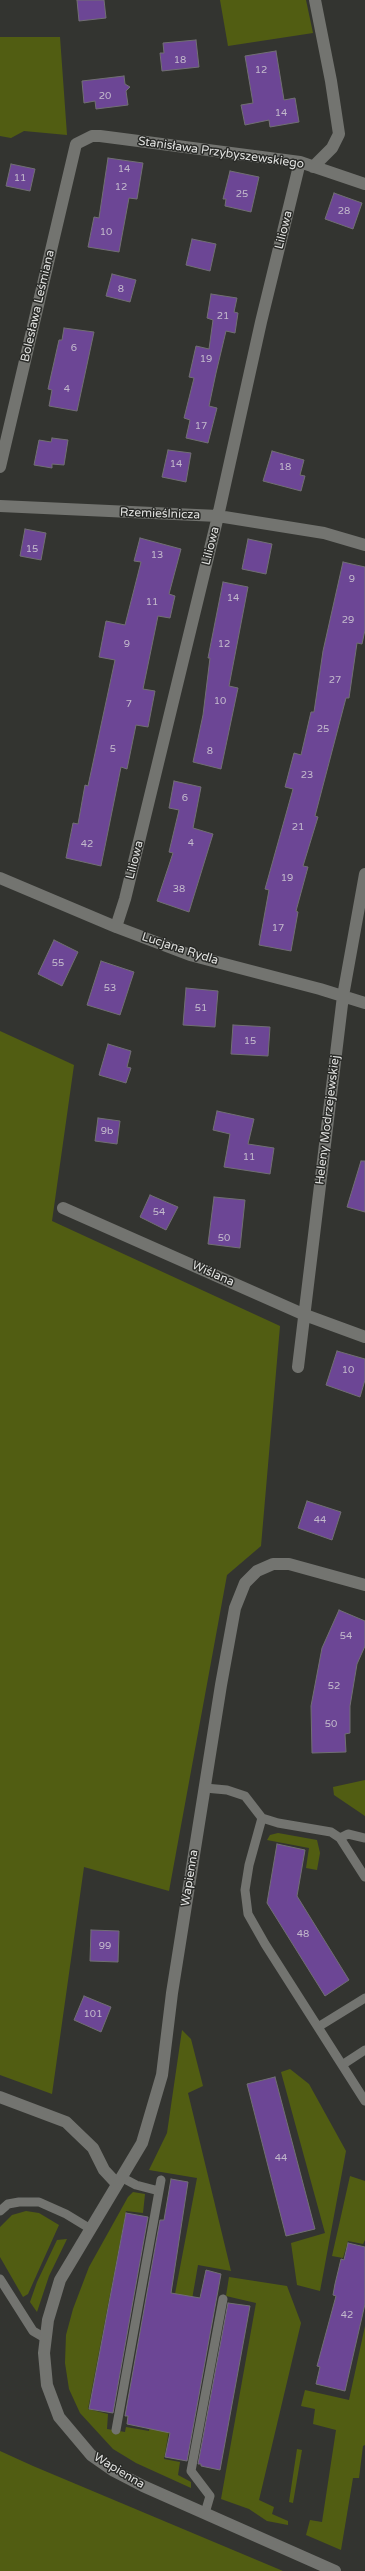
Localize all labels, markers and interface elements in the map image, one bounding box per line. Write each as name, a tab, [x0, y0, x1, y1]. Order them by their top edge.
house number: 18	[174, 54, 186, 66]
house number: 12	[255, 64, 267, 76]
house number: 20	[99, 90, 111, 102]
house number: 14	[275, 107, 287, 119]
street label: Stanisława Przybyszewskiego	[137, 134, 305, 172]
house number: 14	[118, 163, 130, 175]
house number: 11	[14, 172, 26, 184]
house number: 12	[115, 181, 127, 193]
house number: 25	[236, 188, 248, 200]
house number: 28	[338, 205, 350, 217]
street label: Liliowa	[272, 209, 296, 251]
house number: 10	[100, 226, 112, 238]
street label: Bolesława Leśmiana	[18, 249, 58, 363]
house number: 8	[118, 283, 124, 295]
house number: 21	[217, 310, 229, 322]
house number: 6	[71, 342, 77, 354]
house number: 19	[200, 353, 212, 365]
house number: 4	[64, 383, 70, 395]
house number: 17	[195, 420, 207, 432]
house number: 14	[170, 458, 182, 470]
house number: 18	[279, 461, 291, 473]
street label: Rzemieślnicza	[120, 505, 200, 523]
street label: Liliowa	[199, 525, 223, 567]
house number: 15	[26, 543, 38, 555]
house number: 13	[151, 549, 163, 561]
house number: 9	[349, 573, 355, 585]
house number: 14	[227, 592, 239, 604]
house number: 11	[146, 596, 158, 608]
house number: 29	[342, 614, 354, 626]
house number: 9	[124, 638, 130, 650]
house number: 12	[218, 638, 230, 650]
house number: 27	[329, 674, 341, 686]
house number: 10	[214, 695, 226, 707]
house number: 7	[126, 698, 132, 710]
house number: 25	[317, 723, 329, 735]
house number: 5	[110, 743, 116, 755]
house number: 8	[207, 745, 213, 757]
house number: 23	[301, 769, 313, 781]
house number: 6	[182, 792, 188, 804]
house number: 21	[292, 821, 304, 833]
house number: 4	[188, 837, 194, 849]
house number: 42	[81, 838, 93, 850]
street label: Liliowa	[123, 839, 147, 881]
house number: 19	[281, 872, 293, 884]
house number: 38	[173, 883, 185, 895]
house number: 17	[272, 922, 284, 934]
street label: Lucjana Rydla	[140, 930, 220, 968]
house number: 55	[52, 957, 64, 969]
house number: 53	[104, 982, 116, 994]
house number: 51	[195, 1002, 207, 1014]
house number: 15	[244, 1035, 256, 1047]
street label: Heleny Modrzejewskiej	[313, 1054, 343, 1186]
house number: 9b	[101, 1125, 113, 1137]
house number: 11	[243, 1151, 255, 1163]
house number: 54	[153, 1206, 165, 1218]
house number: 50	[218, 1232, 230, 1244]
street label: Wiślana	[190, 1258, 236, 1290]
house number: 10	[342, 1364, 354, 1376]
house number: 44	[314, 1514, 326, 1526]
house number: 54	[340, 1630, 352, 1642]
house number: 52	[328, 1680, 340, 1692]
house number: 50	[325, 1718, 337, 1730]
street label: Wapienna	[178, 1849, 202, 1907]
house number: 48	[297, 1928, 309, 1940]
house number: 99	[99, 1940, 111, 1952]
house number: 101	[84, 2008, 102, 2020]
house number: 44	[275, 2152, 287, 2164]
house number: 42	[341, 2309, 353, 2321]
street label: Wapienna	[91, 2450, 147, 2492]

